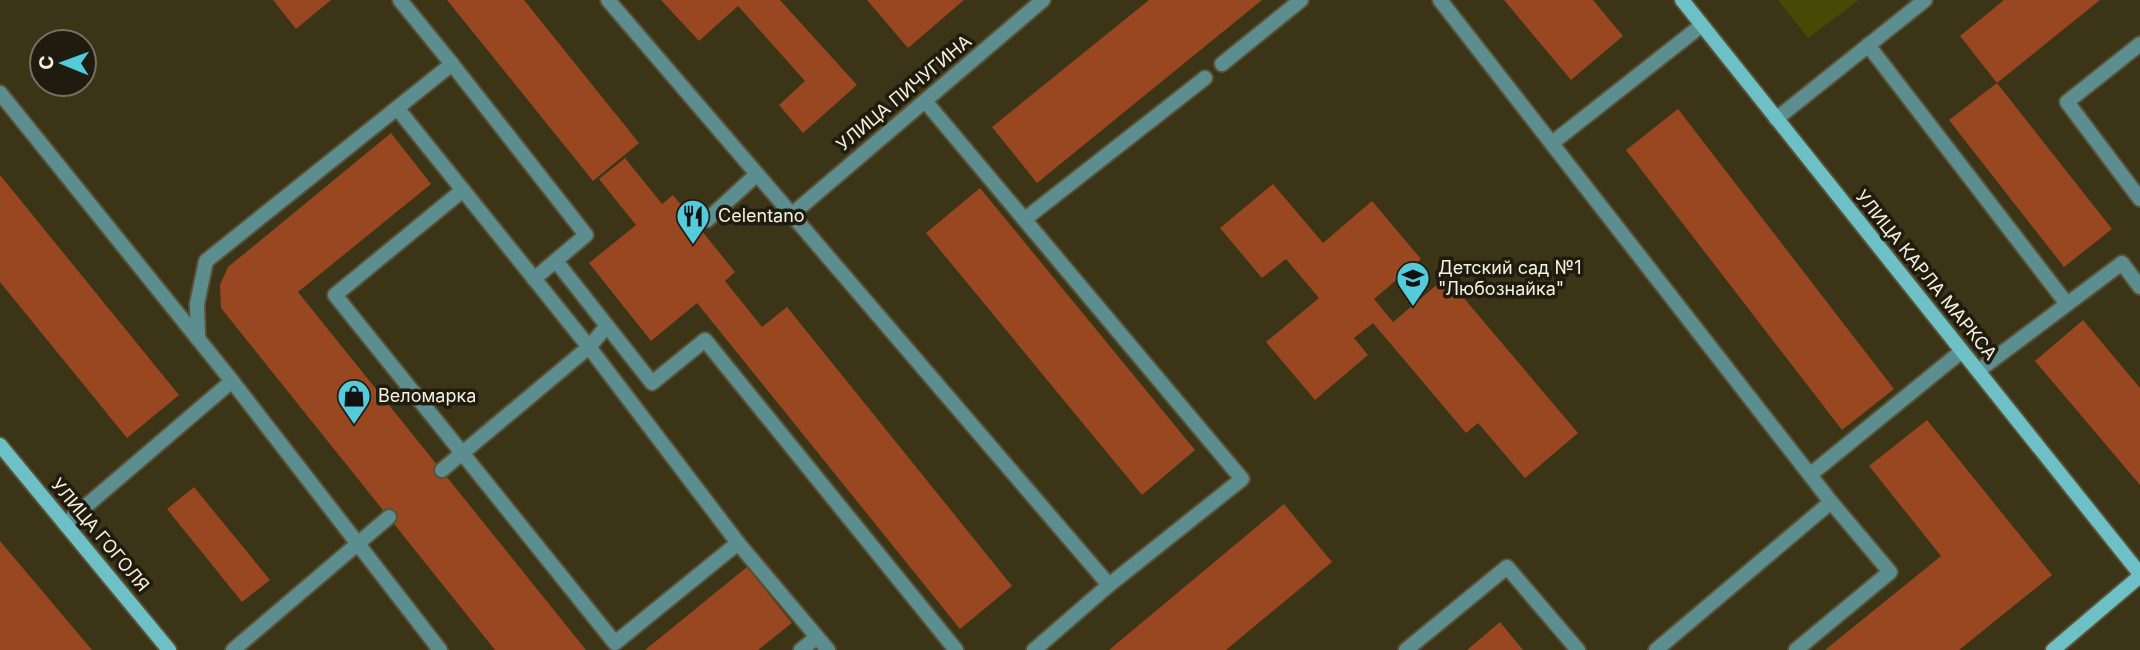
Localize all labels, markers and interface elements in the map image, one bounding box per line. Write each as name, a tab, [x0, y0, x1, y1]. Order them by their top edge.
north arrow	[28, 28, 98, 98]
street label: УЛИЦА ПИЧУГИНА	[832, 30, 975, 155]
text: С	[35, 55, 58, 70]
street label: УЛИЦА КАРЛА МАРКСА	[1851, 185, 2001, 364]
restaurant icon: Celentano	[674, 197, 712, 246]
place label: Celentano	[718, 205, 805, 226]
place label: Детский cад №1 "Любознайка"	[1438, 257, 1581, 299]
school or university icon: Детский cад №1 "Любознайка"	[1394, 259, 1432, 308]
shop icon: Веломарка	[335, 377, 373, 426]
place label: Веломарка	[378, 385, 476, 406]
street label: УЛИЦА ГОГОЛЯ	[47, 474, 154, 595]

